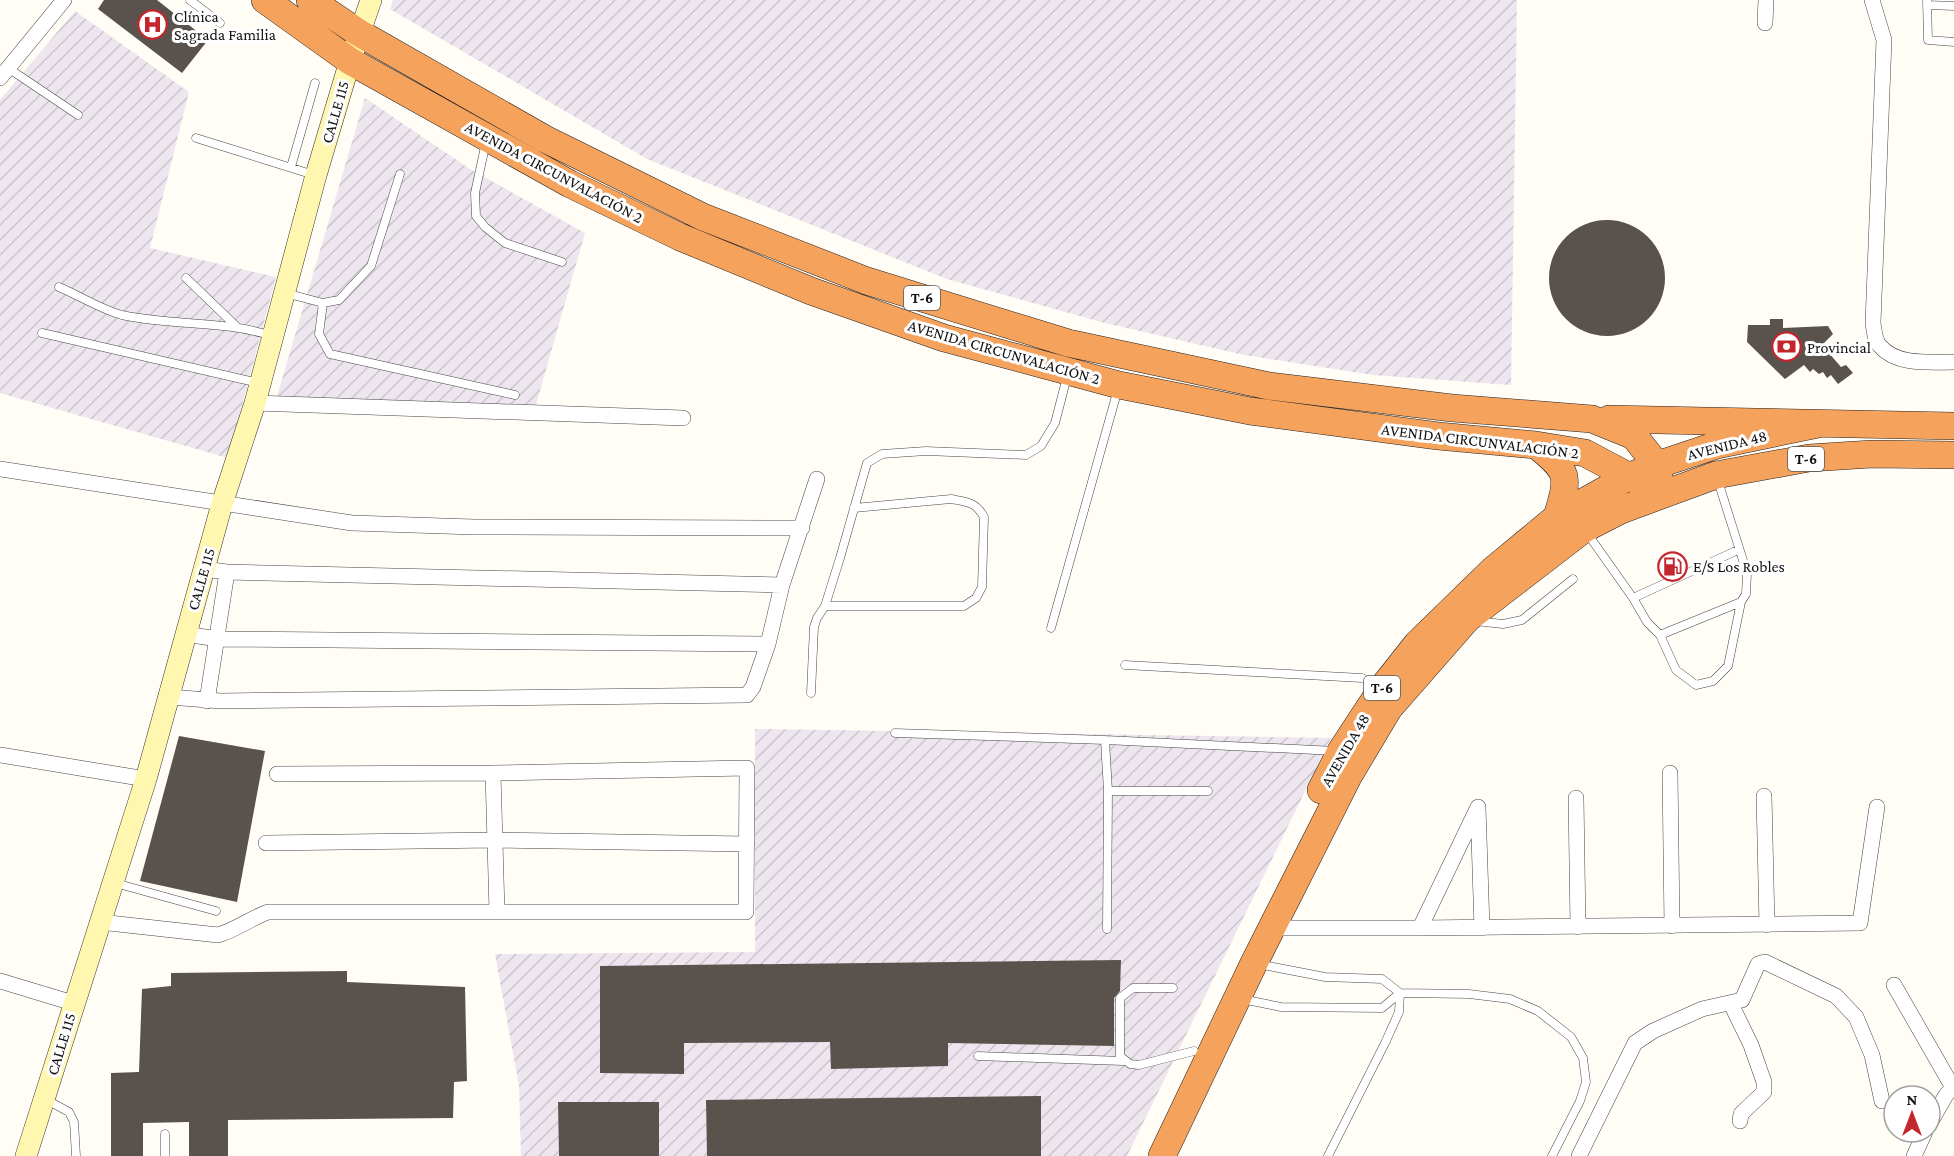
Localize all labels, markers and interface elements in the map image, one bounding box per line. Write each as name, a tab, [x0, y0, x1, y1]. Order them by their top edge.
place label: Clínica Sagrada Familia	[174, 8, 277, 44]
hospital icon: Clínica Sagrada Familia	[137, 9, 169, 41]
street label: CALLE 115	[318, 79, 352, 145]
street label: AVENIDA CIRCUNVALACIÓN 2	[462, 118, 646, 226]
road number: T-6	[904, 286, 940, 310]
street label: AVENIDA CIRCUNVALACIÓN 2	[906, 316, 1102, 388]
bank icon: Provincial	[1770, 331, 1802, 363]
place label: Provincial	[1807, 339, 1871, 356]
street label: AVENIDA CIRCUNVALACIÓN 2	[1380, 420, 1580, 462]
street label: AVENIDA 48	[1685, 427, 1769, 463]
road number: T-6	[1788, 447, 1824, 471]
street label: CALLE 115	[184, 546, 218, 612]
fuel station icon: E/S Los Robles	[1656, 550, 1688, 582]
place label: E/S Los Robles	[1693, 558, 1785, 575]
road number: T-6	[1364, 676, 1400, 700]
street label: AVENIDA 48	[1317, 710, 1373, 790]
street label: CALLE 115	[43, 1011, 79, 1077]
north arrow	[1882, 1084, 1942, 1144]
text: N	[1907, 1091, 1918, 1108]

